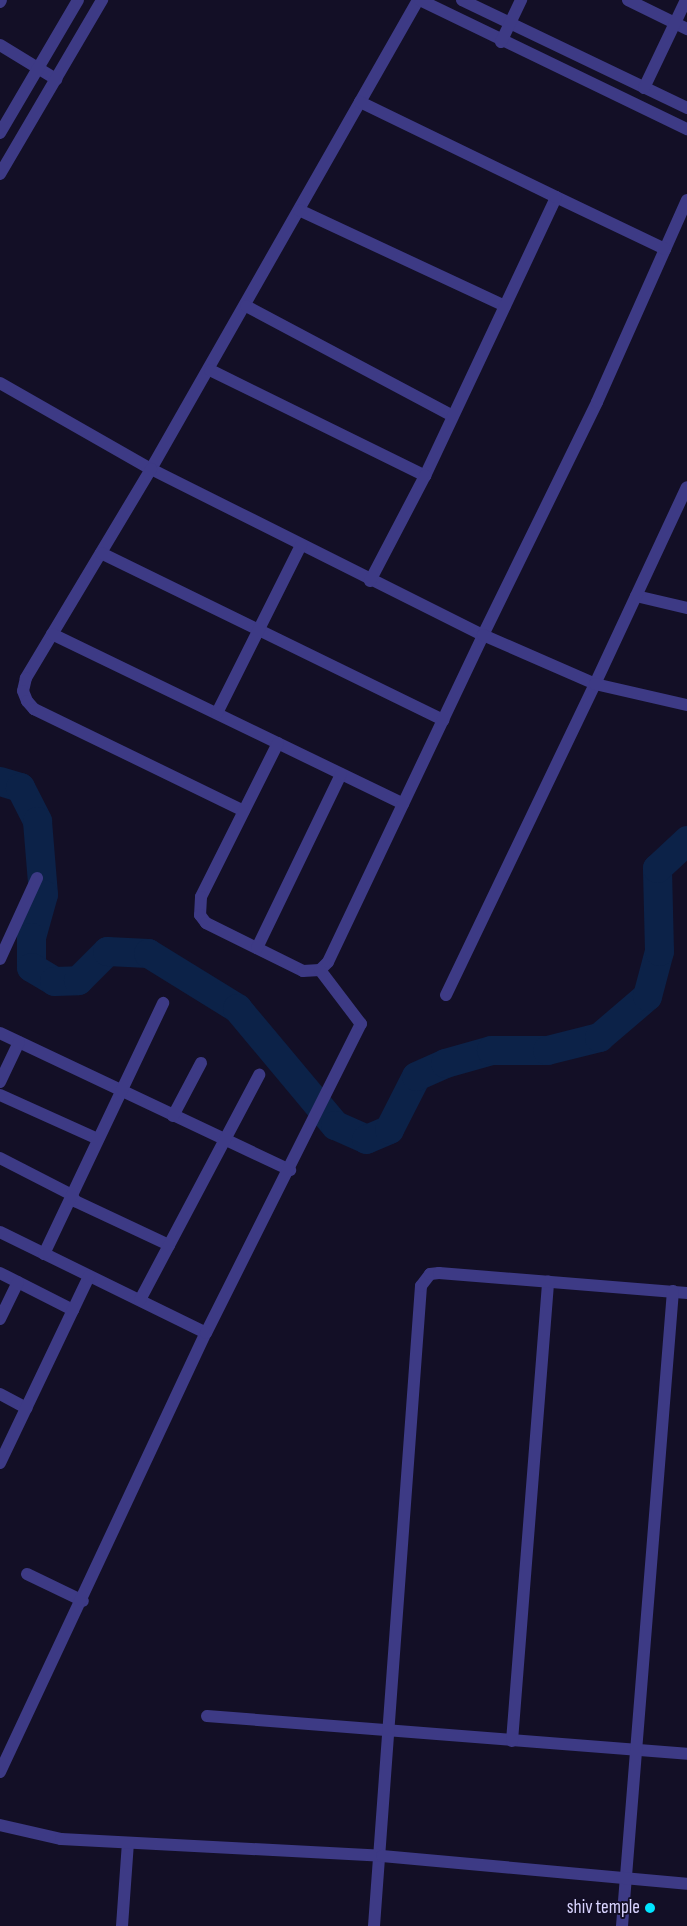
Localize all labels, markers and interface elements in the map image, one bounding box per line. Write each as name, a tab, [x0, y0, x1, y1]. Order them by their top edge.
place label: shiv temple	[567, 1897, 640, 1919]
marker: shiv temple	[644, 1902, 656, 1914]

